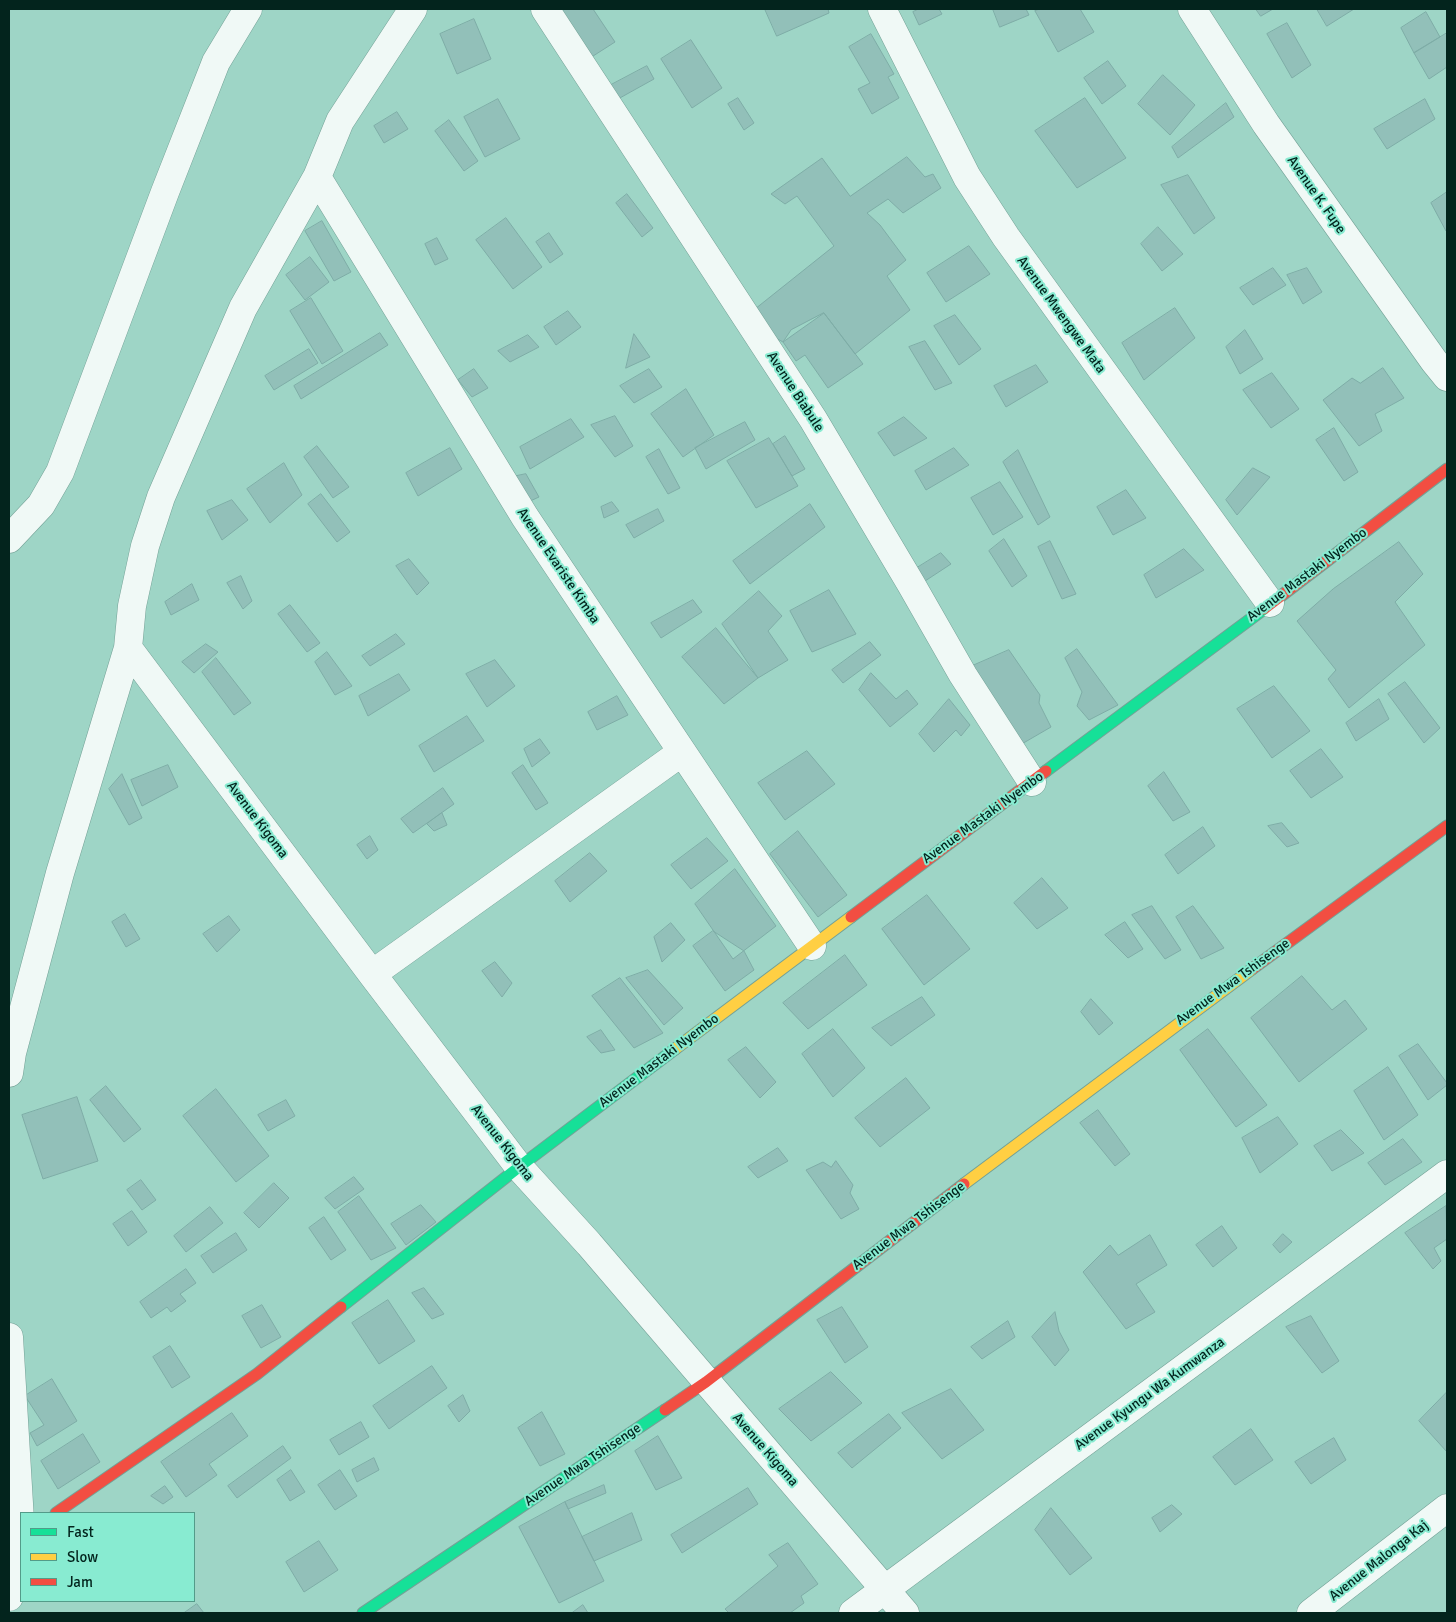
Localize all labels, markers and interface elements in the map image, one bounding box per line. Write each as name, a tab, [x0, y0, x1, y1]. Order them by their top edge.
street label: Avenue K. Fupe	[1283, 153, 1349, 237]
street label: Avenue Mwengwe Mata	[1013, 253, 1109, 377]
street label: Avenue Biabule	[763, 349, 827, 435]
street label: Avenue Evariste Kimba	[513, 505, 603, 627]
street label: Avenue Mastaki Nyembo	[1244, 524, 1370, 626]
street label: Avenue Mastaki Nyembo	[919, 768, 1047, 868]
street label: Avenue Kigoma	[223, 778, 291, 862]
street label: Avenue Mwa Tshisenge	[1173, 935, 1293, 1029]
street label: Avenue Mastaki Nyembo	[596, 1010, 722, 1112]
street label: Avenue Kigoma	[467, 1102, 537, 1184]
street label: Avenue Mwa Tshisenge	[849, 1178, 969, 1274]
street label: Avenue Kyungu Wa Kumwanza	[1072, 1334, 1228, 1454]
street label: Avenue Kigoma	[729, 1410, 801, 1490]
street label: Avenue Mwa Tshisenge	[522, 1420, 644, 1510]
legend	[20, 1512, 195, 1602]
street label: Avenue Malonga Kaj	[1326, 1517, 1432, 1605]
text: Fast	[67, 1523, 94, 1541]
text: Slow	[67, 1548, 98, 1566]
text: Jam	[67, 1573, 93, 1591]

